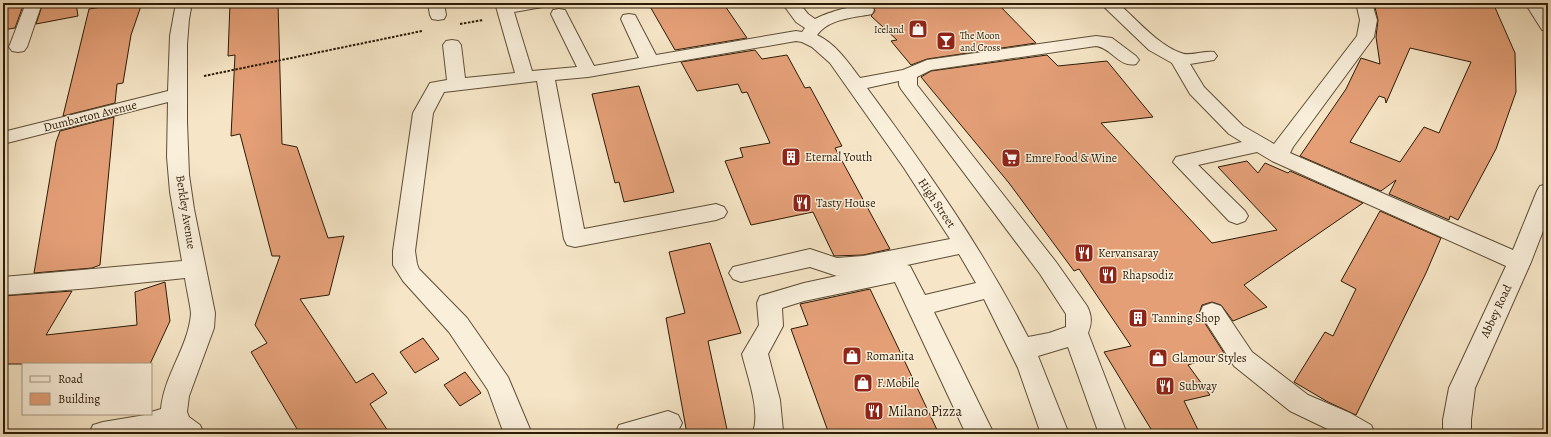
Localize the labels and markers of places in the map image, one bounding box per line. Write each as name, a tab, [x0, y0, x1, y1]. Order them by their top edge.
shop icon: Iceland	[907, 18, 929, 40]
place label: Iceland	[874, 23, 905, 36]
place label: The Moon and Cross	[960, 29, 1001, 54]
bar icon: The Moon and Cross	[935, 30, 957, 52]
building icon: Eternal Youth	[780, 146, 802, 168]
supermarket icon: Emre Food & Wine	[1000, 147, 1022, 169]
place label: Eternal Youth	[805, 149, 873, 165]
place label: Emre Food & Wine	[1025, 150, 1117, 166]
restaurant icon: Tasty House	[791, 192, 813, 214]
place label: Tasty House	[816, 195, 876, 211]
restaurant icon: Kervansaray	[1073, 242, 1095, 264]
place label: Kervansaray	[1098, 245, 1159, 261]
restaurant icon: Rhapsodiz	[1097, 264, 1119, 286]
place label: Rhapsodiz	[1122, 267, 1174, 283]
building icon: Tanning Shop	[1127, 307, 1149, 329]
place label: Tanning Shop	[1152, 310, 1220, 326]
shop icon: Romanita	[841, 345, 863, 367]
shop icon: Glamour Styles	[1147, 347, 1169, 369]
place label: Romanita	[866, 348, 914, 364]
place label: Glamour Styles	[1172, 350, 1247, 366]
shop icon: F.Mobile	[852, 372, 874, 394]
place label: F.Mobile	[877, 375, 919, 391]
restaurant icon: Subway	[1154, 375, 1176, 397]
place label: Subway	[1179, 378, 1217, 394]
restaurant icon: Milano Pizza	[863, 400, 885, 422]
place label: Milano Pizza	[888, 402, 962, 421]

